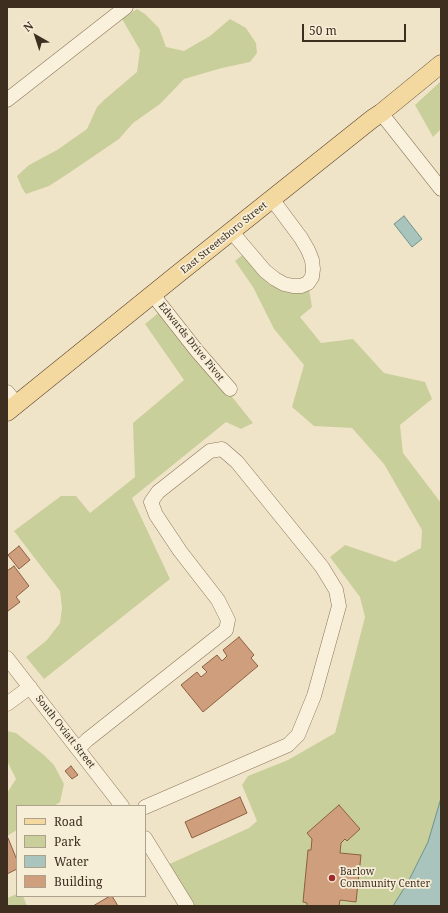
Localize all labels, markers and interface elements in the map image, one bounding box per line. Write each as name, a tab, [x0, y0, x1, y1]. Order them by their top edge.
north arrow	[16, 16, 56, 56]
scale bar	[304, 16, 408, 42]
text: N	[20, 18, 36, 35]
text: 50 m	[309, 22, 337, 39]
street label: East Streetsboro Street	[178, 199, 270, 277]
street label: Edwards Drive Pivot	[156, 300, 226, 384]
street label: South Oviatt Street	[33, 693, 97, 771]
legend	[16, 805, 146, 897]
text: Road	[54, 813, 83, 830]
text: Park	[54, 833, 81, 850]
text: Water	[54, 853, 89, 870]
place label: Barlow Community Center	[340, 866, 430, 890]
text: Building	[54, 873, 102, 890]
marker: Barlow Community Center	[327, 873, 337, 883]

